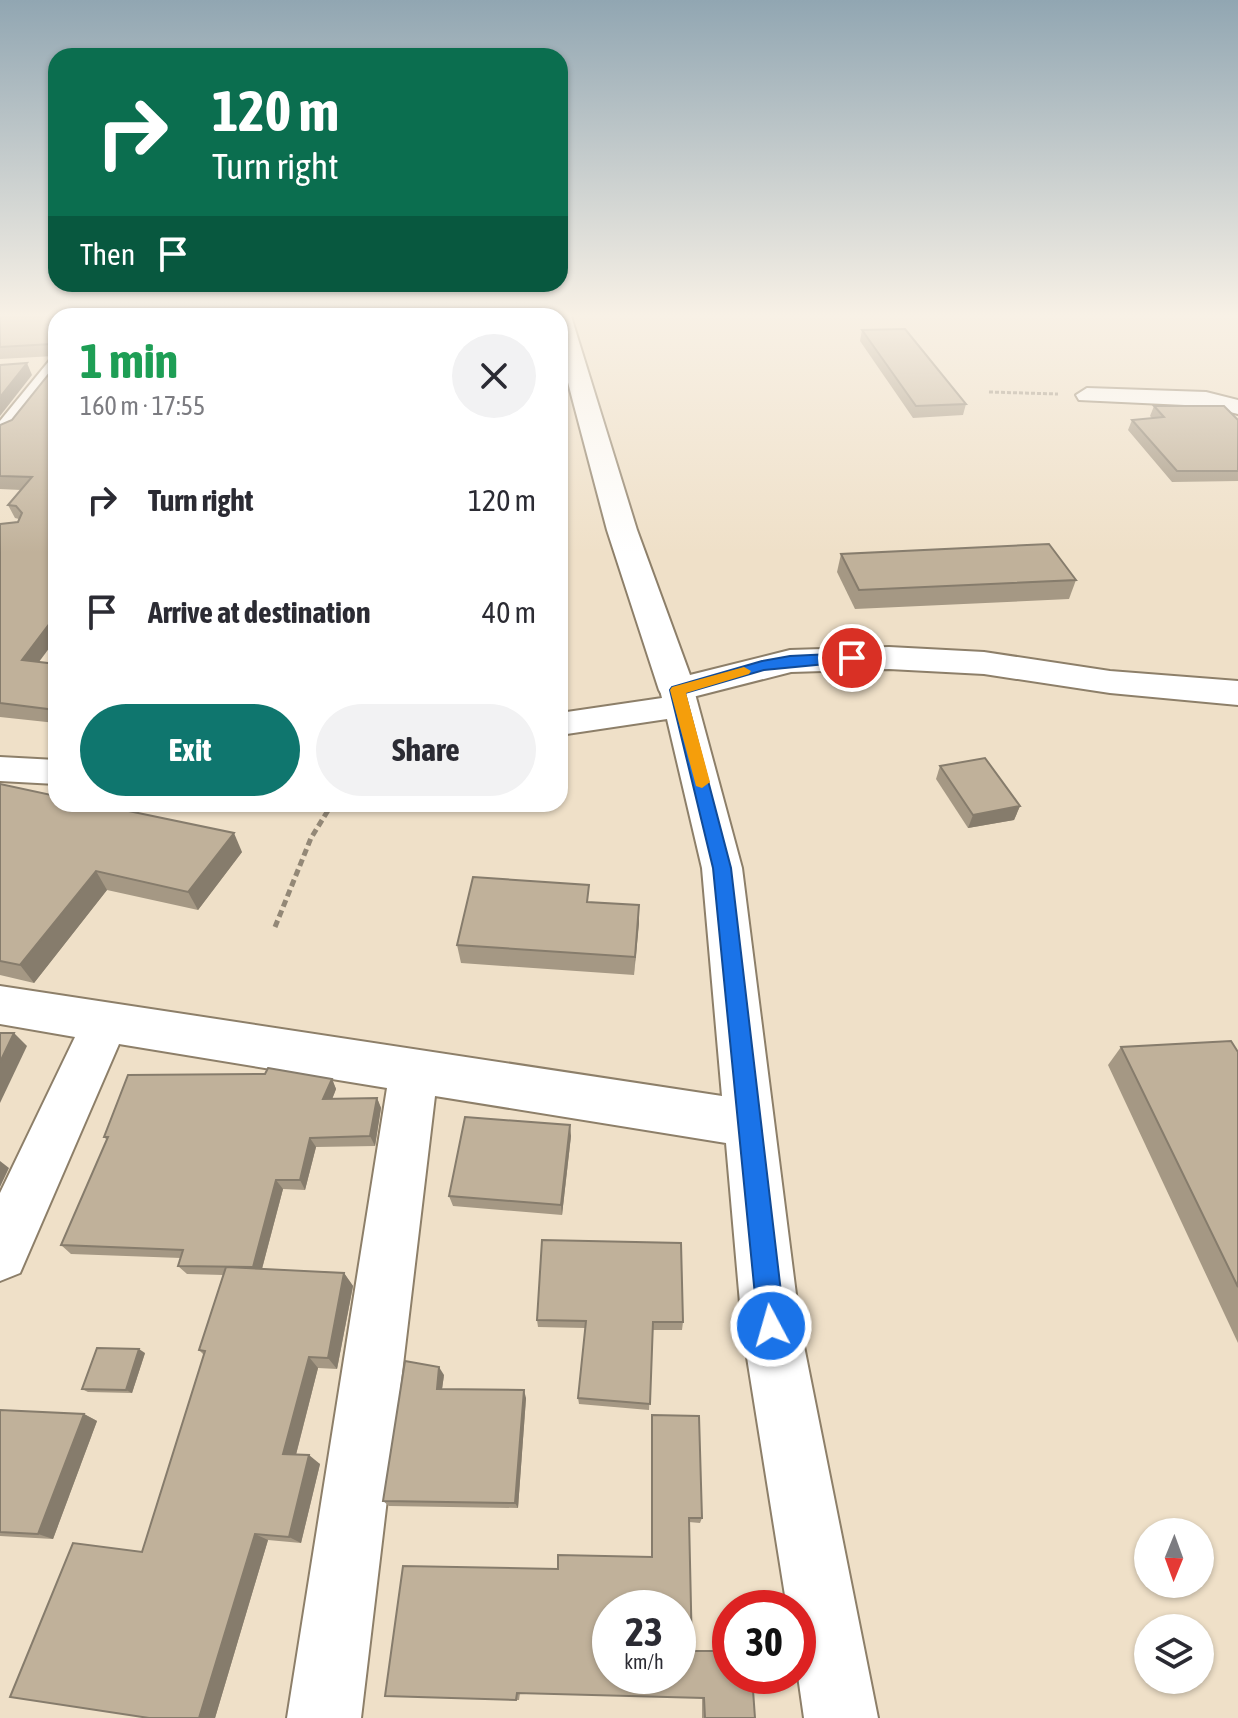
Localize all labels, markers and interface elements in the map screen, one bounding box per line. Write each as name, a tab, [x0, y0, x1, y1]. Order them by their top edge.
text: 120 m	[212, 79, 339, 143]
icon: right	[80, 80, 184, 184]
text: Turn right	[212, 145, 339, 187]
icon: arrive	[151, 232, 195, 276]
text: Then	[80, 237, 135, 271]
text: 1 min	[80, 333, 178, 388]
button: close	[452, 334, 536, 418]
text: 160 m · 17:55	[80, 391, 205, 421]
icon: right	[80, 478, 124, 522]
text: Turn right	[148, 483, 254, 517]
text: 120 m	[468, 483, 536, 517]
icon: arrive	[80, 590, 124, 634]
text: Arrive at destination	[148, 595, 370, 629]
text: 40 m	[482, 595, 536, 629]
pin	[818, 624, 886, 692]
icon: arrive	[830, 636, 874, 680]
button: Exit	[80, 704, 300, 796]
button: Share	[316, 704, 536, 796]
position arrow	[729, 1284, 813, 1368]
north arrow	[1134, 1518, 1214, 1598]
map controls	[1134, 1518, 1214, 1694]
speed limit sign: 30	[712, 1590, 816, 1694]
text: 23	[625, 1609, 663, 1654]
button: layers	[1134, 1614, 1214, 1694]
text: km/h	[624, 1650, 664, 1673]

